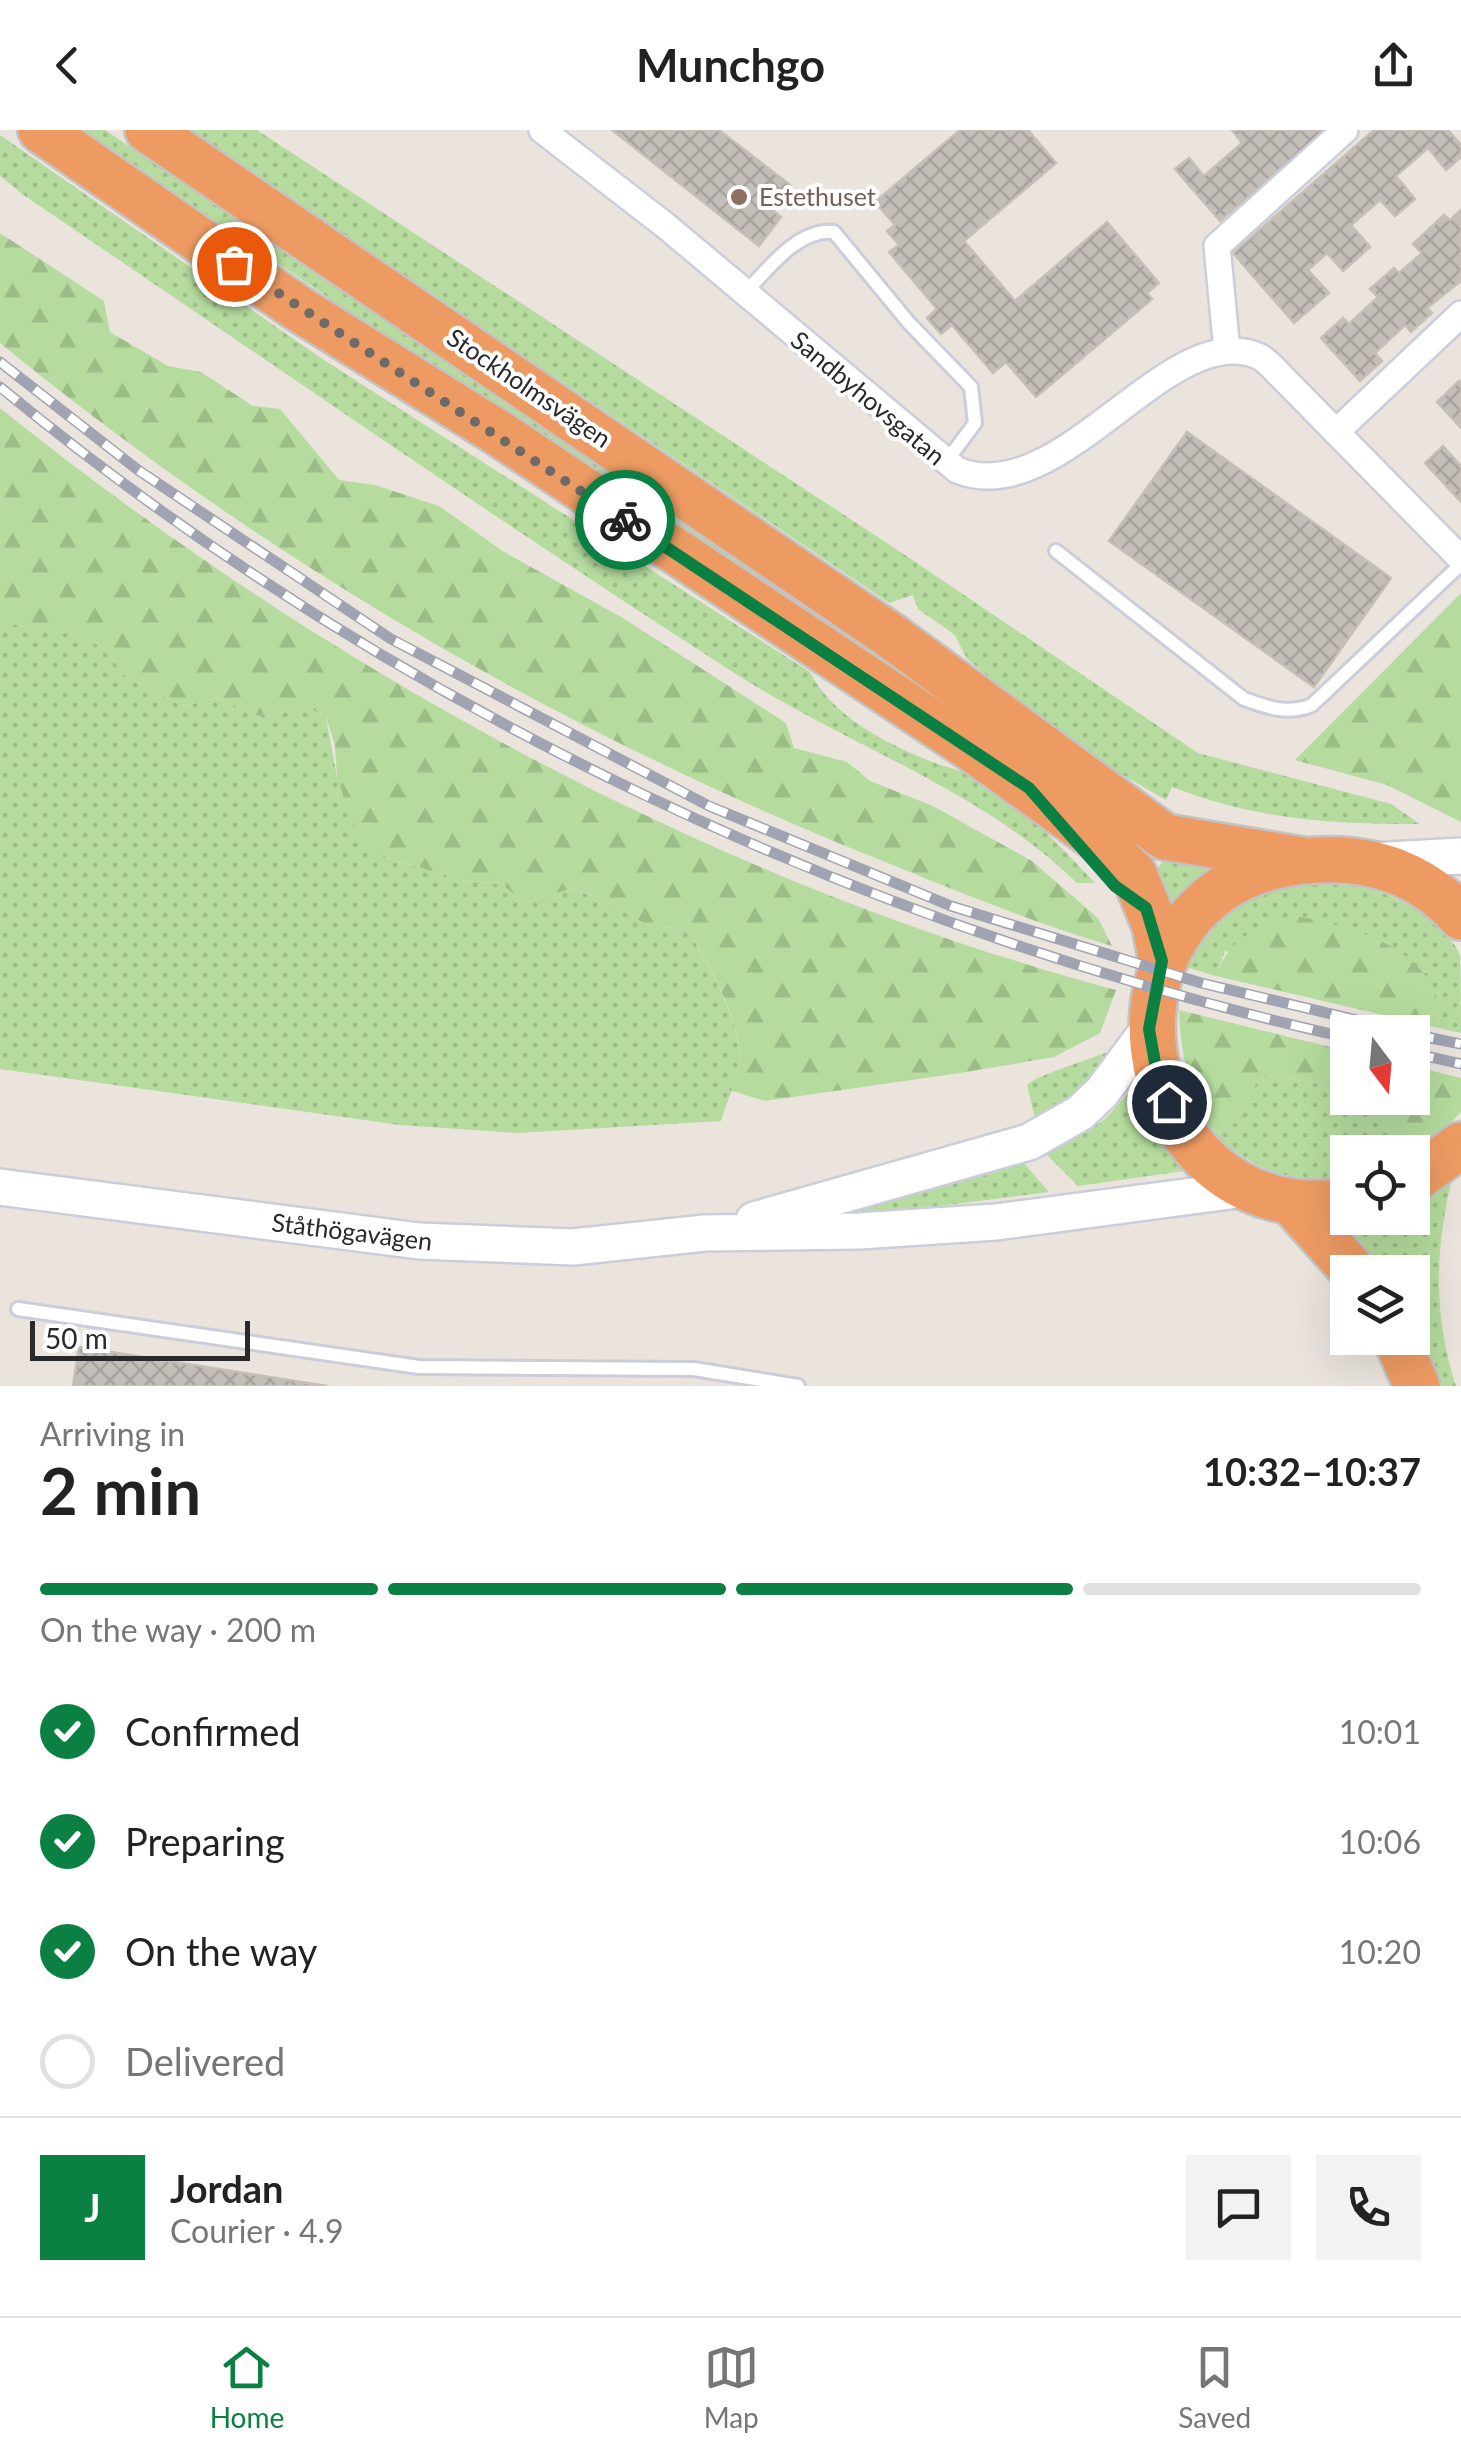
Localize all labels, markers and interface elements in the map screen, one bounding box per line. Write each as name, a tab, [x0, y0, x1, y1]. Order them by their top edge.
icon: back	[40, 38, 95, 93]
text: Munchgo	[636, 38, 825, 92]
icon: share	[1366, 38, 1421, 93]
place label: Estethuset	[759, 181, 876, 211]
marker: Estethuset	[728, 186, 750, 208]
pin	[192, 222, 277, 307]
icon: bag	[207, 237, 262, 292]
street label: Stockholmsvägen	[442, 321, 617, 453]
street label: Sandbyhovsgatan	[785, 324, 952, 470]
courier	[575, 470, 675, 570]
icon: bike	[598, 493, 653, 548]
north arrow	[1330, 1015, 1430, 1115]
map controls	[1330, 1015, 1430, 1355]
pin	[1127, 1060, 1212, 1145]
icon: home	[1142, 1075, 1197, 1130]
button: locate	[1330, 1135, 1430, 1235]
street label: Ståthögavägen	[270, 1206, 434, 1256]
button: layers	[1330, 1255, 1430, 1355]
scale bar	[30, 1316, 250, 1360]
text: 50 m	[45, 1321, 108, 1355]
text: Arriving in	[40, 1414, 185, 1453]
text: 10:32–10:37	[1203, 1448, 1421, 1494]
text: 2 min	[40, 1451, 201, 1529]
text: On the way · 200 m	[40, 1610, 316, 1649]
icon: check	[40, 1704, 95, 1759]
text: Confirmed	[125, 1708, 301, 1754]
text: 10:01	[1339, 1712, 1421, 1751]
icon: check	[40, 1814, 95, 1869]
text: Preparing	[125, 1818, 285, 1864]
text: 10:06	[1339, 1822, 1421, 1861]
icon: check	[40, 1924, 95, 1979]
text: On the way	[125, 1928, 317, 1974]
text: 10:20	[1339, 1932, 1421, 1971]
text: Delivered	[125, 2038, 285, 2084]
button: chat	[1186, 2155, 1291, 2260]
button: phone	[1316, 2155, 1421, 2260]
text: Jordan	[170, 2165, 283, 2211]
text: J	[84, 2184, 101, 2230]
text: Courier · 4.9	[170, 2211, 344, 2250]
tab: Home	[210, 2340, 284, 2434]
tab: Map	[704, 2340, 759, 2434]
tab: Saved	[1178, 2340, 1251, 2434]

